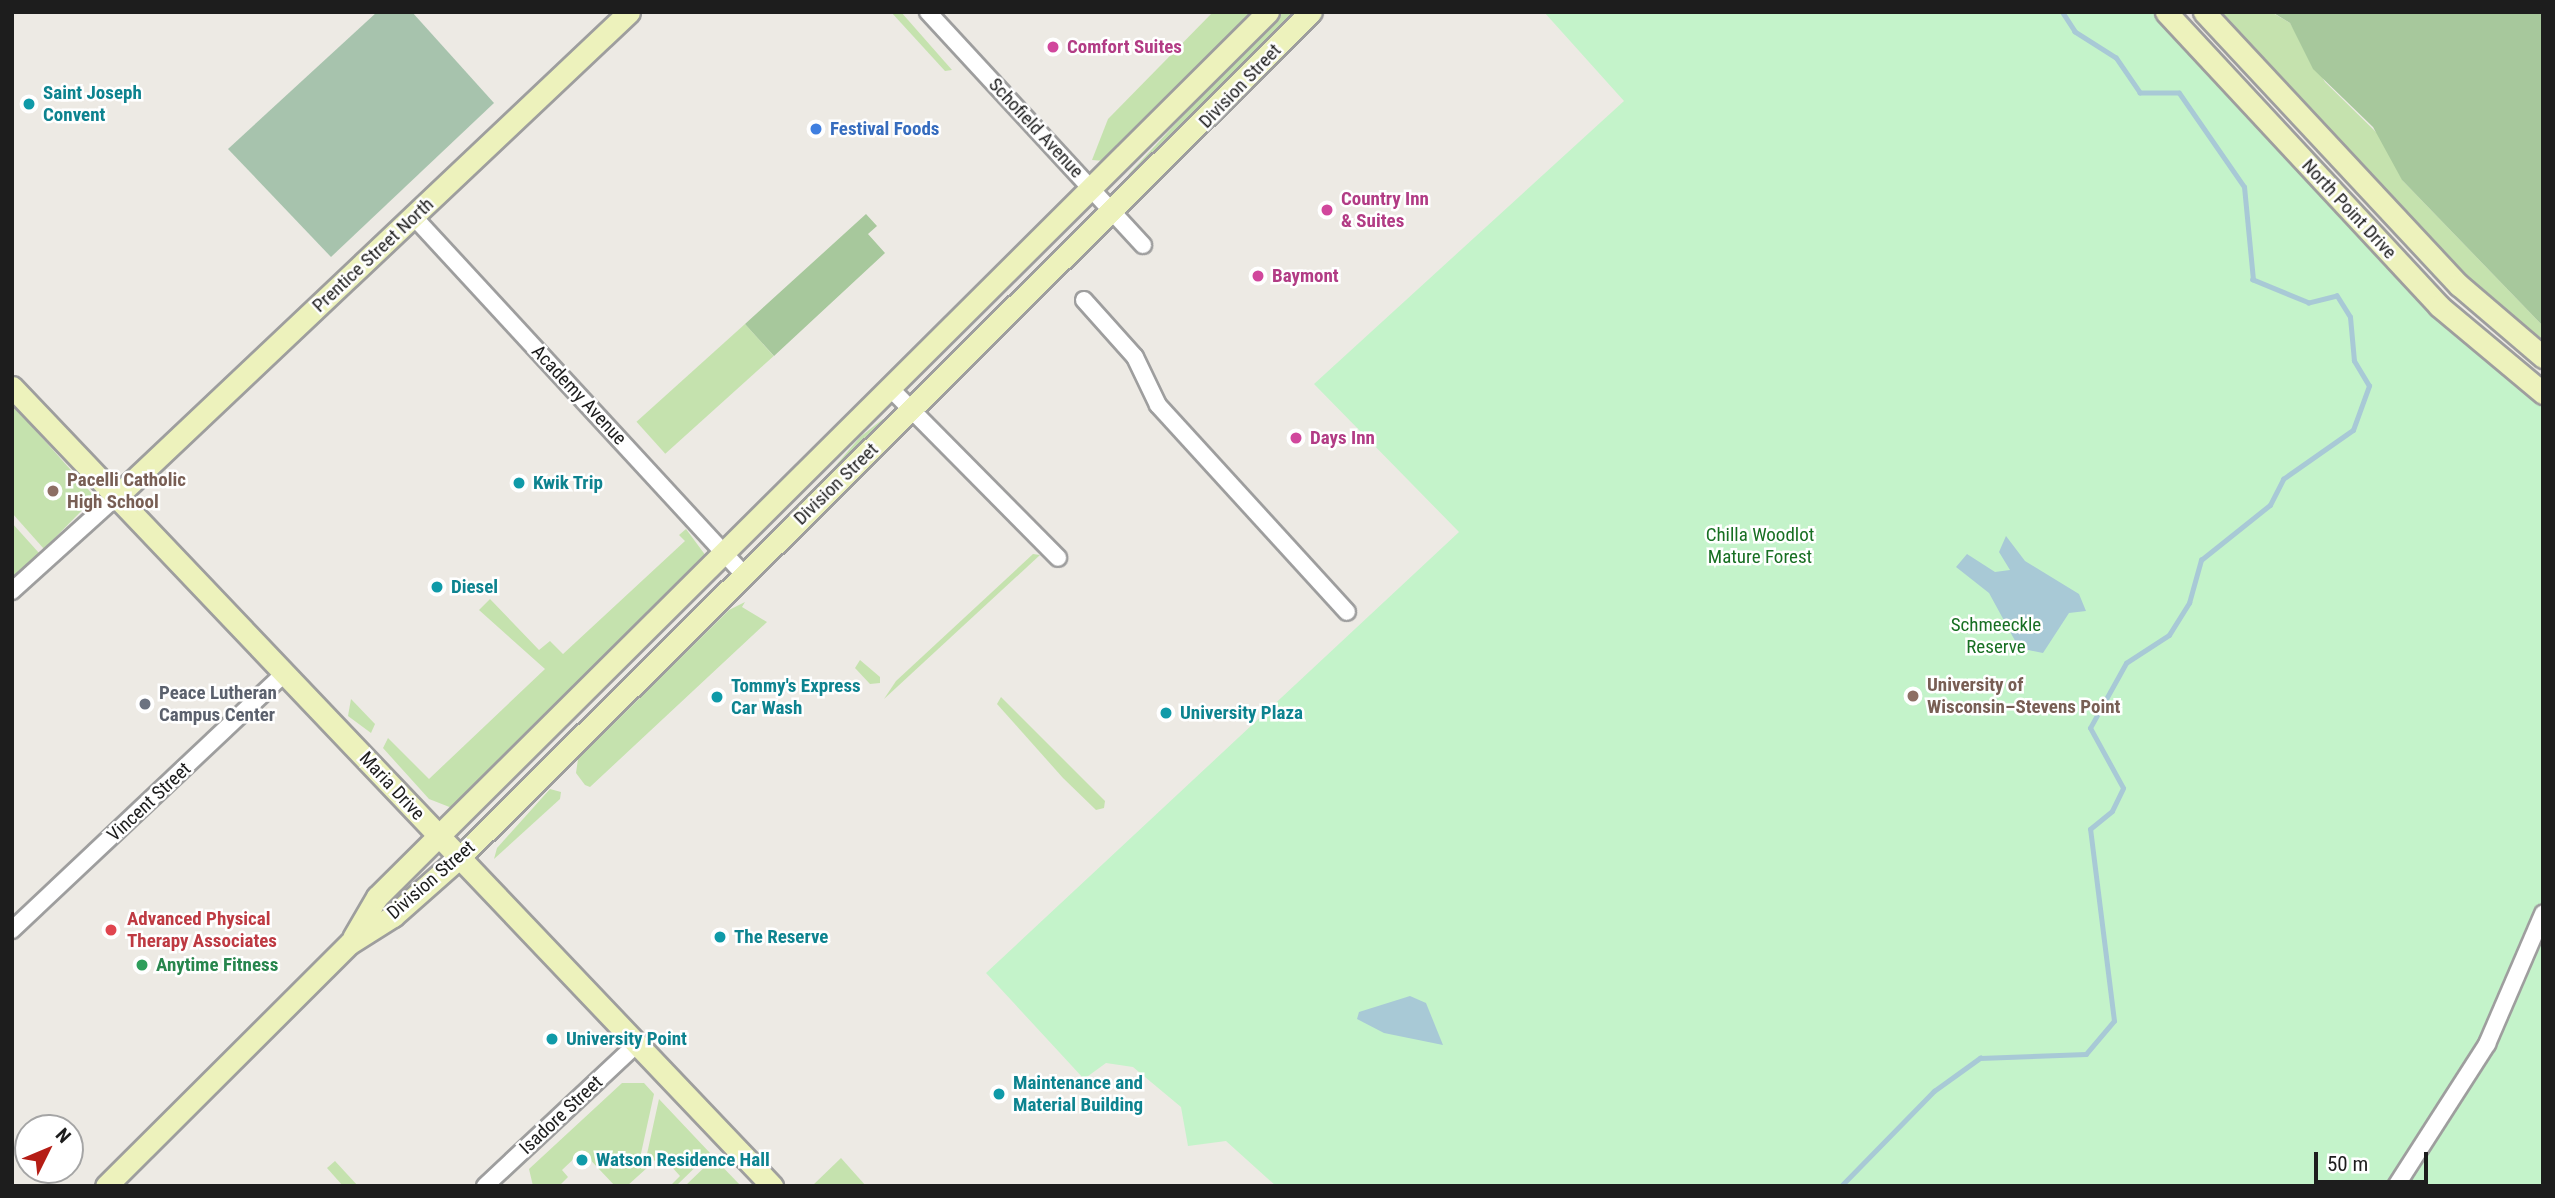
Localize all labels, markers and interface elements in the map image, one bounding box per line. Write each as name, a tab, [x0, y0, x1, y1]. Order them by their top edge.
place label: Comfort Suites	[1067, 36, 1182, 58]
marker: Comfort Suites	[1045, 39, 1061, 55]
street label: Division Street	[1194, 39, 1286, 133]
street label: Schofield Avenue	[984, 73, 1088, 183]
place label: Saint Joseph Convent	[43, 82, 142, 126]
marker: Saint Joseph Convent	[21, 96, 37, 112]
place label: Festival Foods	[830, 118, 939, 140]
marker: Festival Foods	[808, 121, 824, 137]
street label: North Point Drive	[2297, 154, 2401, 264]
place label: Country Inn & Suites	[1341, 188, 1429, 232]
street label: Prentice Street North	[308, 193, 438, 317]
marker: Country Inn & Suites	[1319, 202, 1335, 218]
place label: Baymont	[1272, 265, 1339, 287]
marker: Baymont	[1250, 268, 1266, 284]
street label: Academy Avenue	[527, 340, 631, 450]
place label: Days Inn	[1310, 427, 1375, 449]
marker: Days Inn	[1288, 430, 1304, 446]
street label: Division Street	[789, 438, 883, 530]
place label: Pacelli Catholic High School	[67, 469, 186, 513]
place label: Kwik Trip	[533, 472, 603, 494]
marker: Kwik Trip	[511, 475, 527, 491]
marker: Pacelli Catholic High School	[45, 483, 61, 499]
park label: Chilla Woodlot Mature Forest	[1706, 524, 1814, 568]
place label: Diesel	[451, 576, 498, 598]
marker: Diesel	[429, 579, 445, 595]
park label: Schmeeckle Reserve	[1951, 614, 2041, 658]
place label: University of Wisconsin–Stevens Point	[1927, 674, 2120, 718]
place label: Tommy's Express Car Wash	[731, 675, 861, 719]
place label: Peace Lutheran Campus Center	[159, 682, 277, 726]
marker: University of Wisconsin–Stevens Point	[1905, 688, 1921, 704]
marker: Tommy's Express Car Wash	[709, 689, 725, 705]
marker: Peace Lutheran Campus Center	[137, 696, 153, 712]
place label: University Plaza	[1180, 702, 1303, 724]
marker: University Plaza	[1158, 705, 1174, 721]
street label: Maria Drive	[355, 747, 429, 825]
street label: Vincent Street	[103, 758, 195, 846]
street label: Division Street	[383, 836, 479, 924]
place label: Advanced Physical Therapy Associates	[127, 908, 277, 952]
marker: Advanced Physical Therapy Associates	[101, 920, 121, 940]
place label: The Reserve	[734, 926, 828, 948]
marker: The Reserve	[712, 929, 728, 945]
place label: Anytime Fitness	[156, 954, 278, 976]
marker: Anytime Fitness	[134, 957, 150, 973]
place label: University Point	[566, 1028, 687, 1050]
marker: University Point	[544, 1031, 560, 1047]
street label: Isadore Street	[515, 1071, 607, 1159]
place label: Maintenance and Material Building	[1013, 1072, 1143, 1116]
marker: Maintenance and Material Building	[991, 1086, 1007, 1102]
north arrow	[14, 1114, 84, 1184]
text: N	[51, 1124, 76, 1148]
scale bar	[2317, 1138, 2431, 1182]
place label: Watson Residence Hall	[596, 1149, 770, 1171]
marker: Watson Residence Hall	[574, 1152, 590, 1168]
text: 50 m	[2327, 1152, 2368, 1176]

